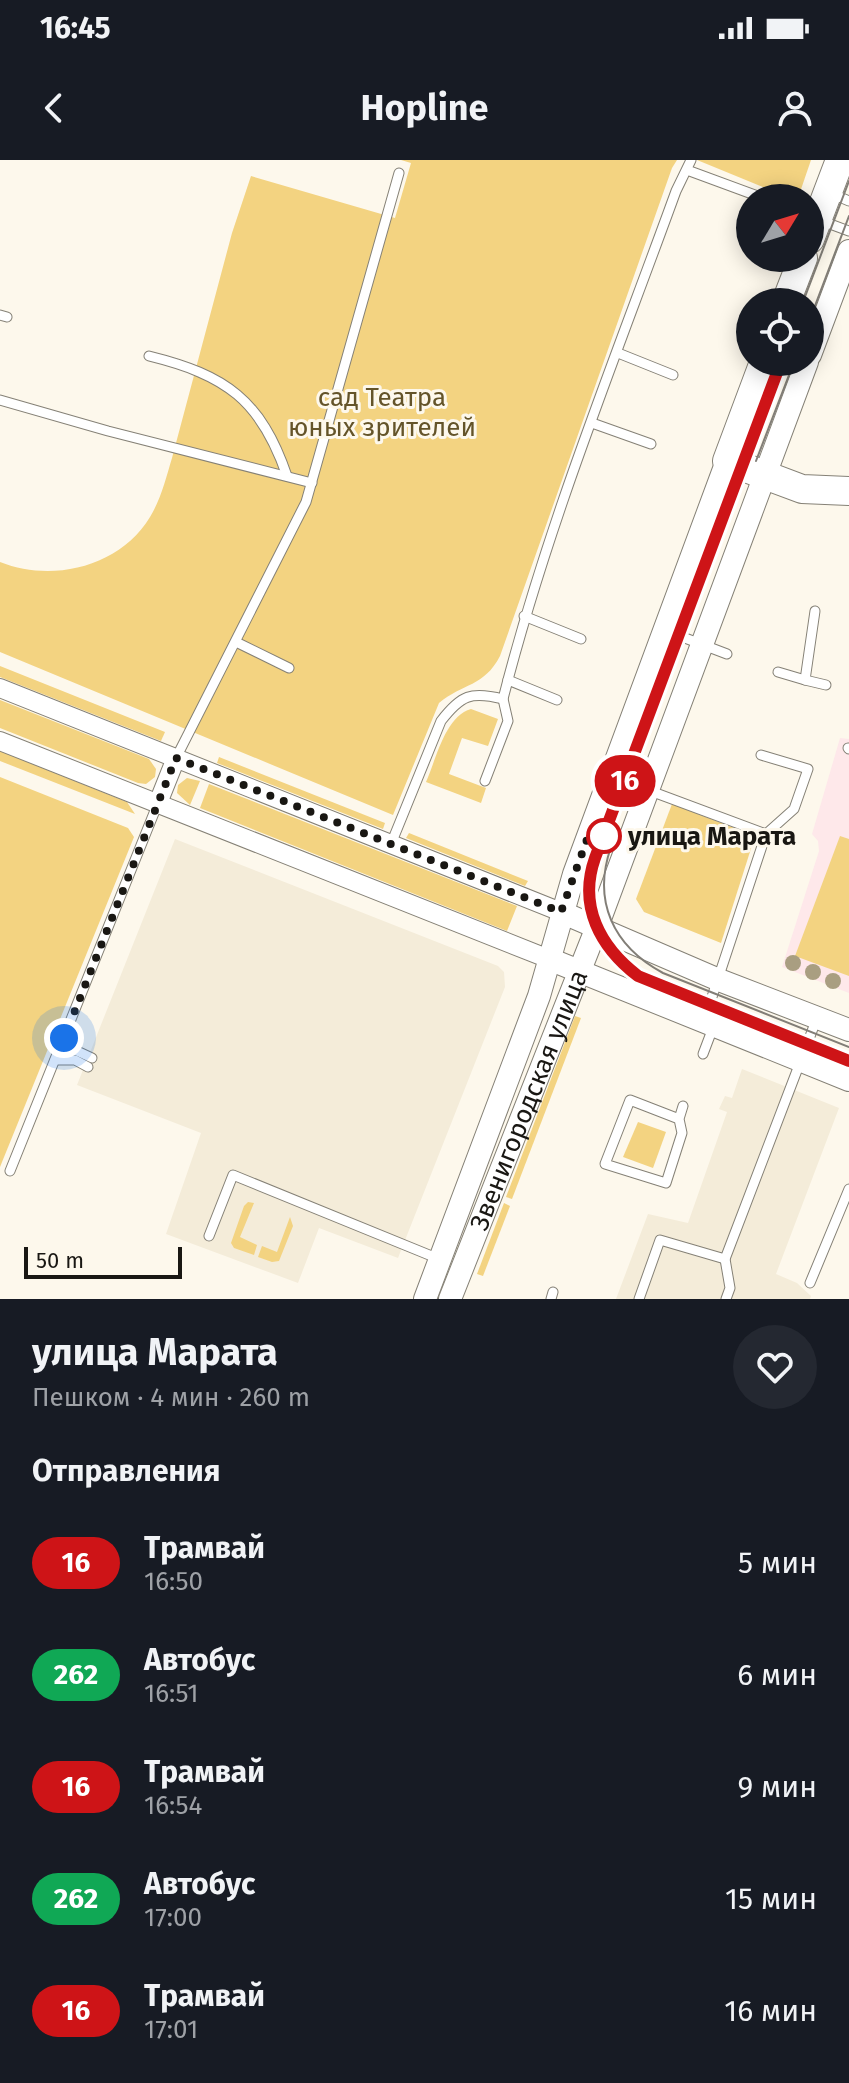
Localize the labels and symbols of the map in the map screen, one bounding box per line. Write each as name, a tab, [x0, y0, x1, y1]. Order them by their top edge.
north arrow	[736, 184, 824, 272]
park label: сад Театра юных зрителей	[288, 382, 476, 443]
line badge: 16	[589, 755, 661, 807]
marker: улица Марата	[587, 819, 621, 853]
place label: улица Марата	[627, 821, 796, 852]
street label: Звенигородская улица	[463, 965, 594, 1235]
your location	[44, 1018, 84, 1058]
scale bar	[24, 1243, 182, 1279]

